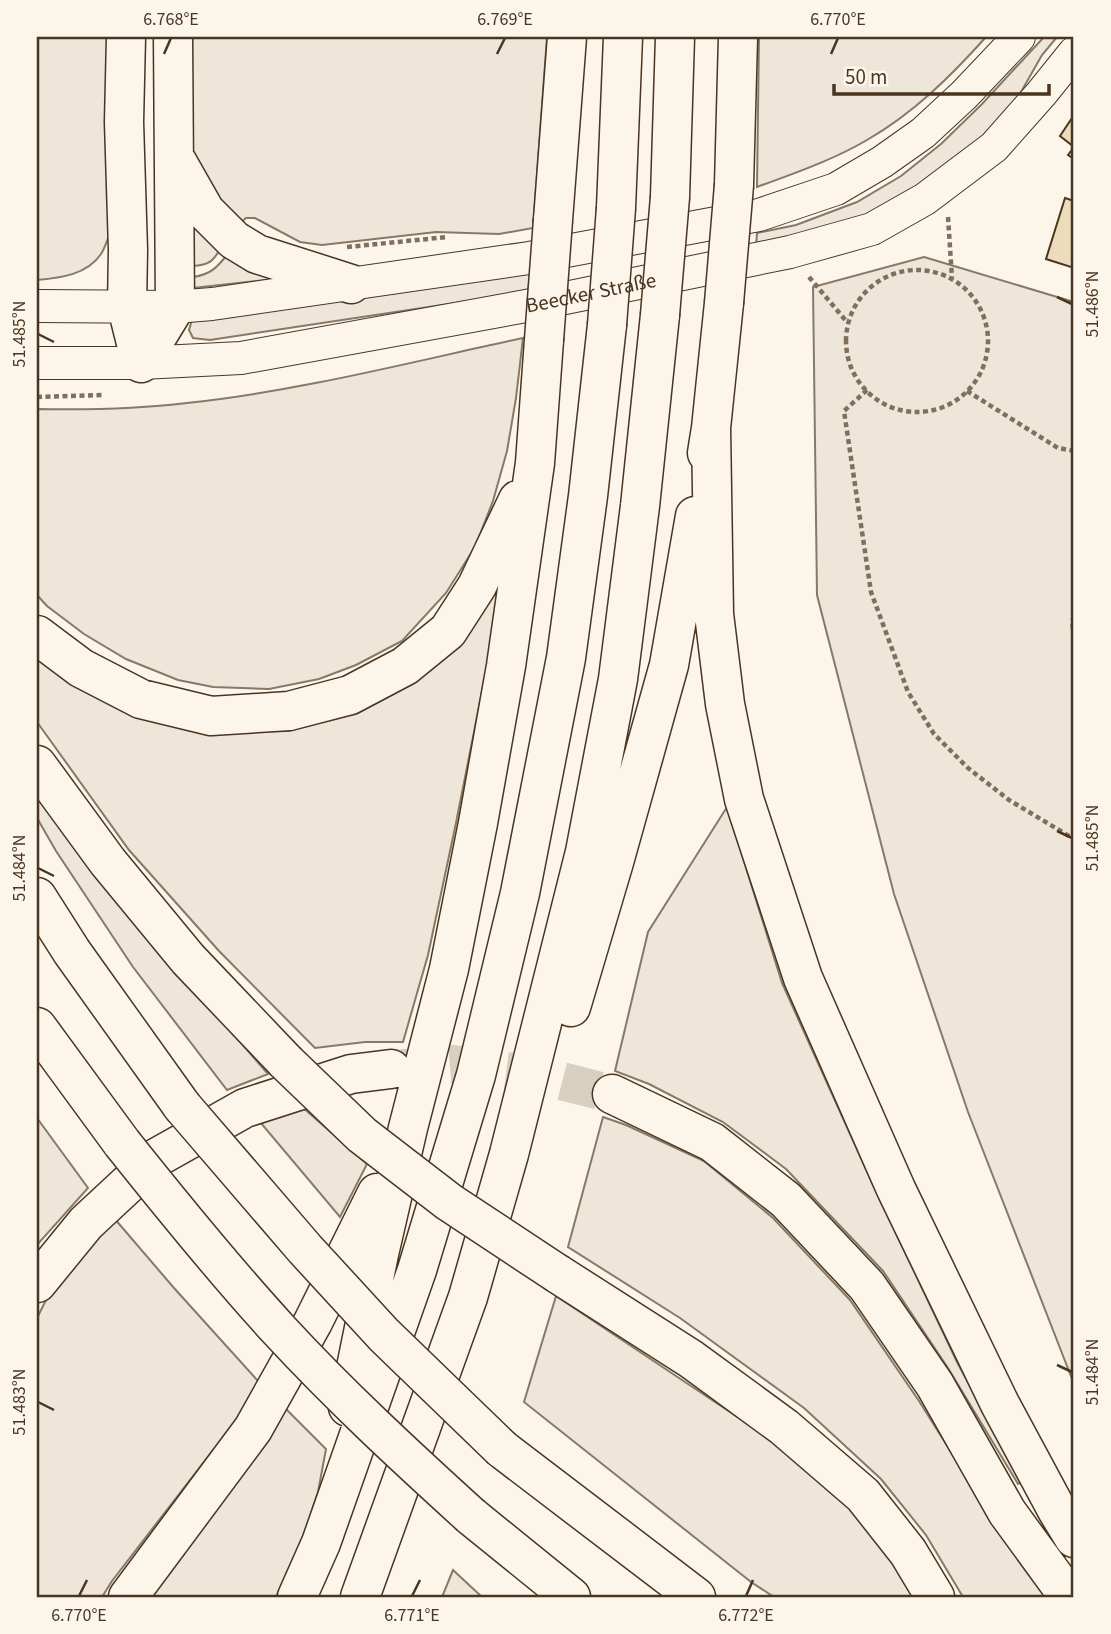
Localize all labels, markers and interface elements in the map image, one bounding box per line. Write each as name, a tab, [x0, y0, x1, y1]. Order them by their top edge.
text: 6.768°E	[143, 7, 199, 32]
text: 6.769°E	[477, 7, 533, 32]
text: 6.770°E	[810, 7, 866, 32]
scale bar	[834, 52, 1050, 96]
text: 50 m	[845, 62, 887, 92]
street label: Beecker Straße	[523, 265, 659, 321]
text: 51.486°N	[1080, 271, 1105, 337]
text: 51.485°N	[7, 301, 32, 367]
text: 51.485°N	[1080, 805, 1105, 871]
text: 51.484°N	[7, 835, 32, 901]
text: 51.484°N	[1080, 1339, 1105, 1405]
text: 51.483°N	[7, 1369, 32, 1435]
text: 6.770°E	[51, 1603, 107, 1628]
text: 6.771°E	[384, 1603, 440, 1628]
text: 6.772°E	[718, 1603, 774, 1628]

